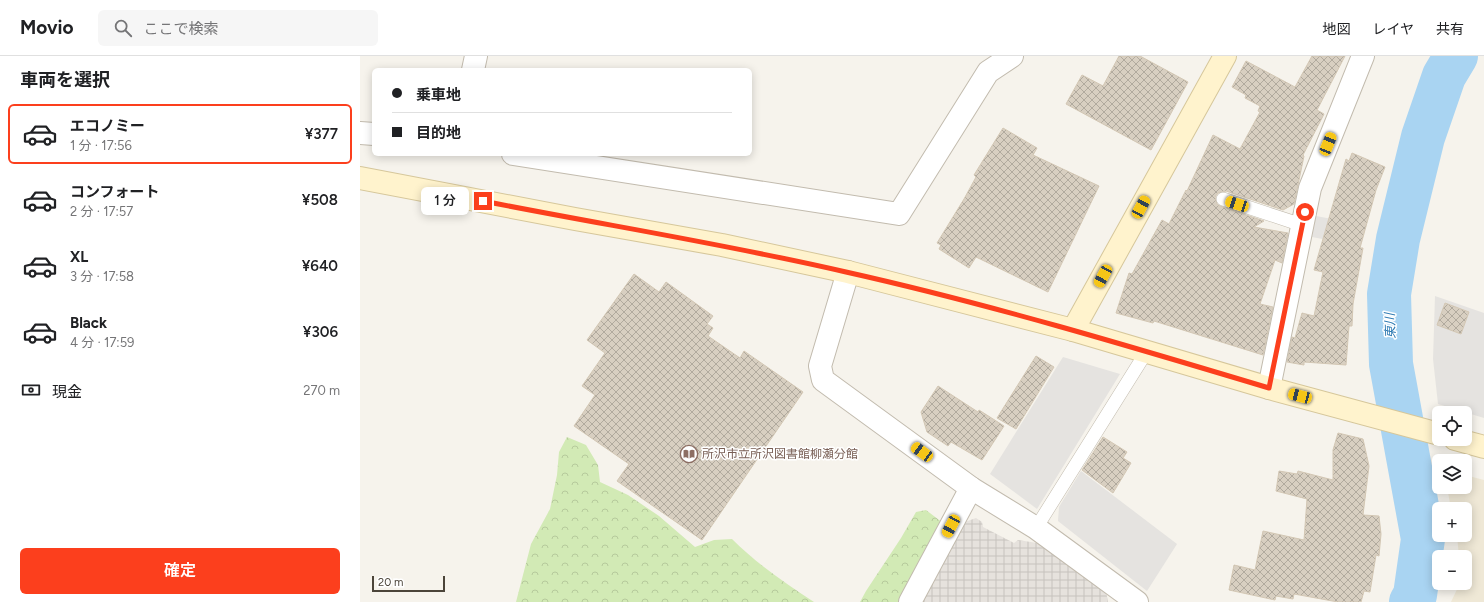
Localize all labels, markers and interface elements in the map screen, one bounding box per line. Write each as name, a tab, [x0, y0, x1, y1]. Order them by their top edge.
search box	[98, 10, 378, 46]
text: Movio	[20, 16, 74, 39]
icon: search	[112, 17, 134, 39]
text: ここで検索	[144, 20, 219, 38]
text: 地図	[1322, 21, 1350, 38]
text: レイヤ	[1372, 21, 1414, 38]
text: 共有	[1436, 21, 1464, 38]
text: 車両を選択	[20, 69, 110, 91]
text: 乗車地	[416, 86, 461, 104]
icon: car	[22, 116, 58, 152]
text: エコノミー	[70, 117, 145, 135]
text: 目的地	[416, 124, 461, 142]
text: ¥377	[305, 125, 338, 143]
car	[1318, 131, 1338, 157]
text: 1 分 · 17:56	[70, 138, 132, 153]
icon: car	[22, 182, 58, 218]
text: コンフォート	[70, 183, 160, 201]
callout: 1 分	[421, 187, 469, 215]
text: ¥508	[302, 191, 338, 209]
route end	[474, 192, 492, 210]
text: 1 分	[434, 193, 456, 208]
car	[1130, 194, 1152, 220]
car	[1224, 195, 1250, 213]
route start	[1296, 203, 1314, 221]
text: 2 分 · 17:57	[70, 204, 133, 219]
icon: car	[22, 248, 58, 284]
text: XL	[70, 248, 88, 266]
text: ¥640	[302, 257, 338, 275]
car	[1092, 263, 1114, 289]
text: 3 分 · 17:58	[70, 269, 134, 284]
water label: 東川	[1382, 311, 1398, 339]
icon: car	[22, 314, 58, 350]
text: Black	[70, 314, 107, 332]
text: ¥306	[303, 323, 338, 341]
text: 4 分 · 17:59	[70, 335, 134, 350]
icon: cash	[20, 379, 42, 401]
text: 現金	[52, 383, 82, 401]
text: 270 m	[303, 383, 340, 398]
car	[1287, 387, 1313, 405]
map controls	[1432, 406, 1472, 590]
button: locate	[1432, 406, 1472, 446]
car	[909, 440, 935, 464]
library icon: 所沢市立所沢図書館柳瀬分館	[679, 444, 699, 464]
place label: 所沢市立所沢図書館柳瀬分館	[702, 447, 858, 461]
button: layers	[1432, 454, 1472, 494]
button: +	[1432, 502, 1472, 542]
car	[940, 513, 962, 539]
button: 確定	[20, 548, 340, 594]
button: −	[1432, 550, 1472, 590]
scale bar	[372, 574, 445, 593]
text: 20 m	[378, 576, 403, 589]

